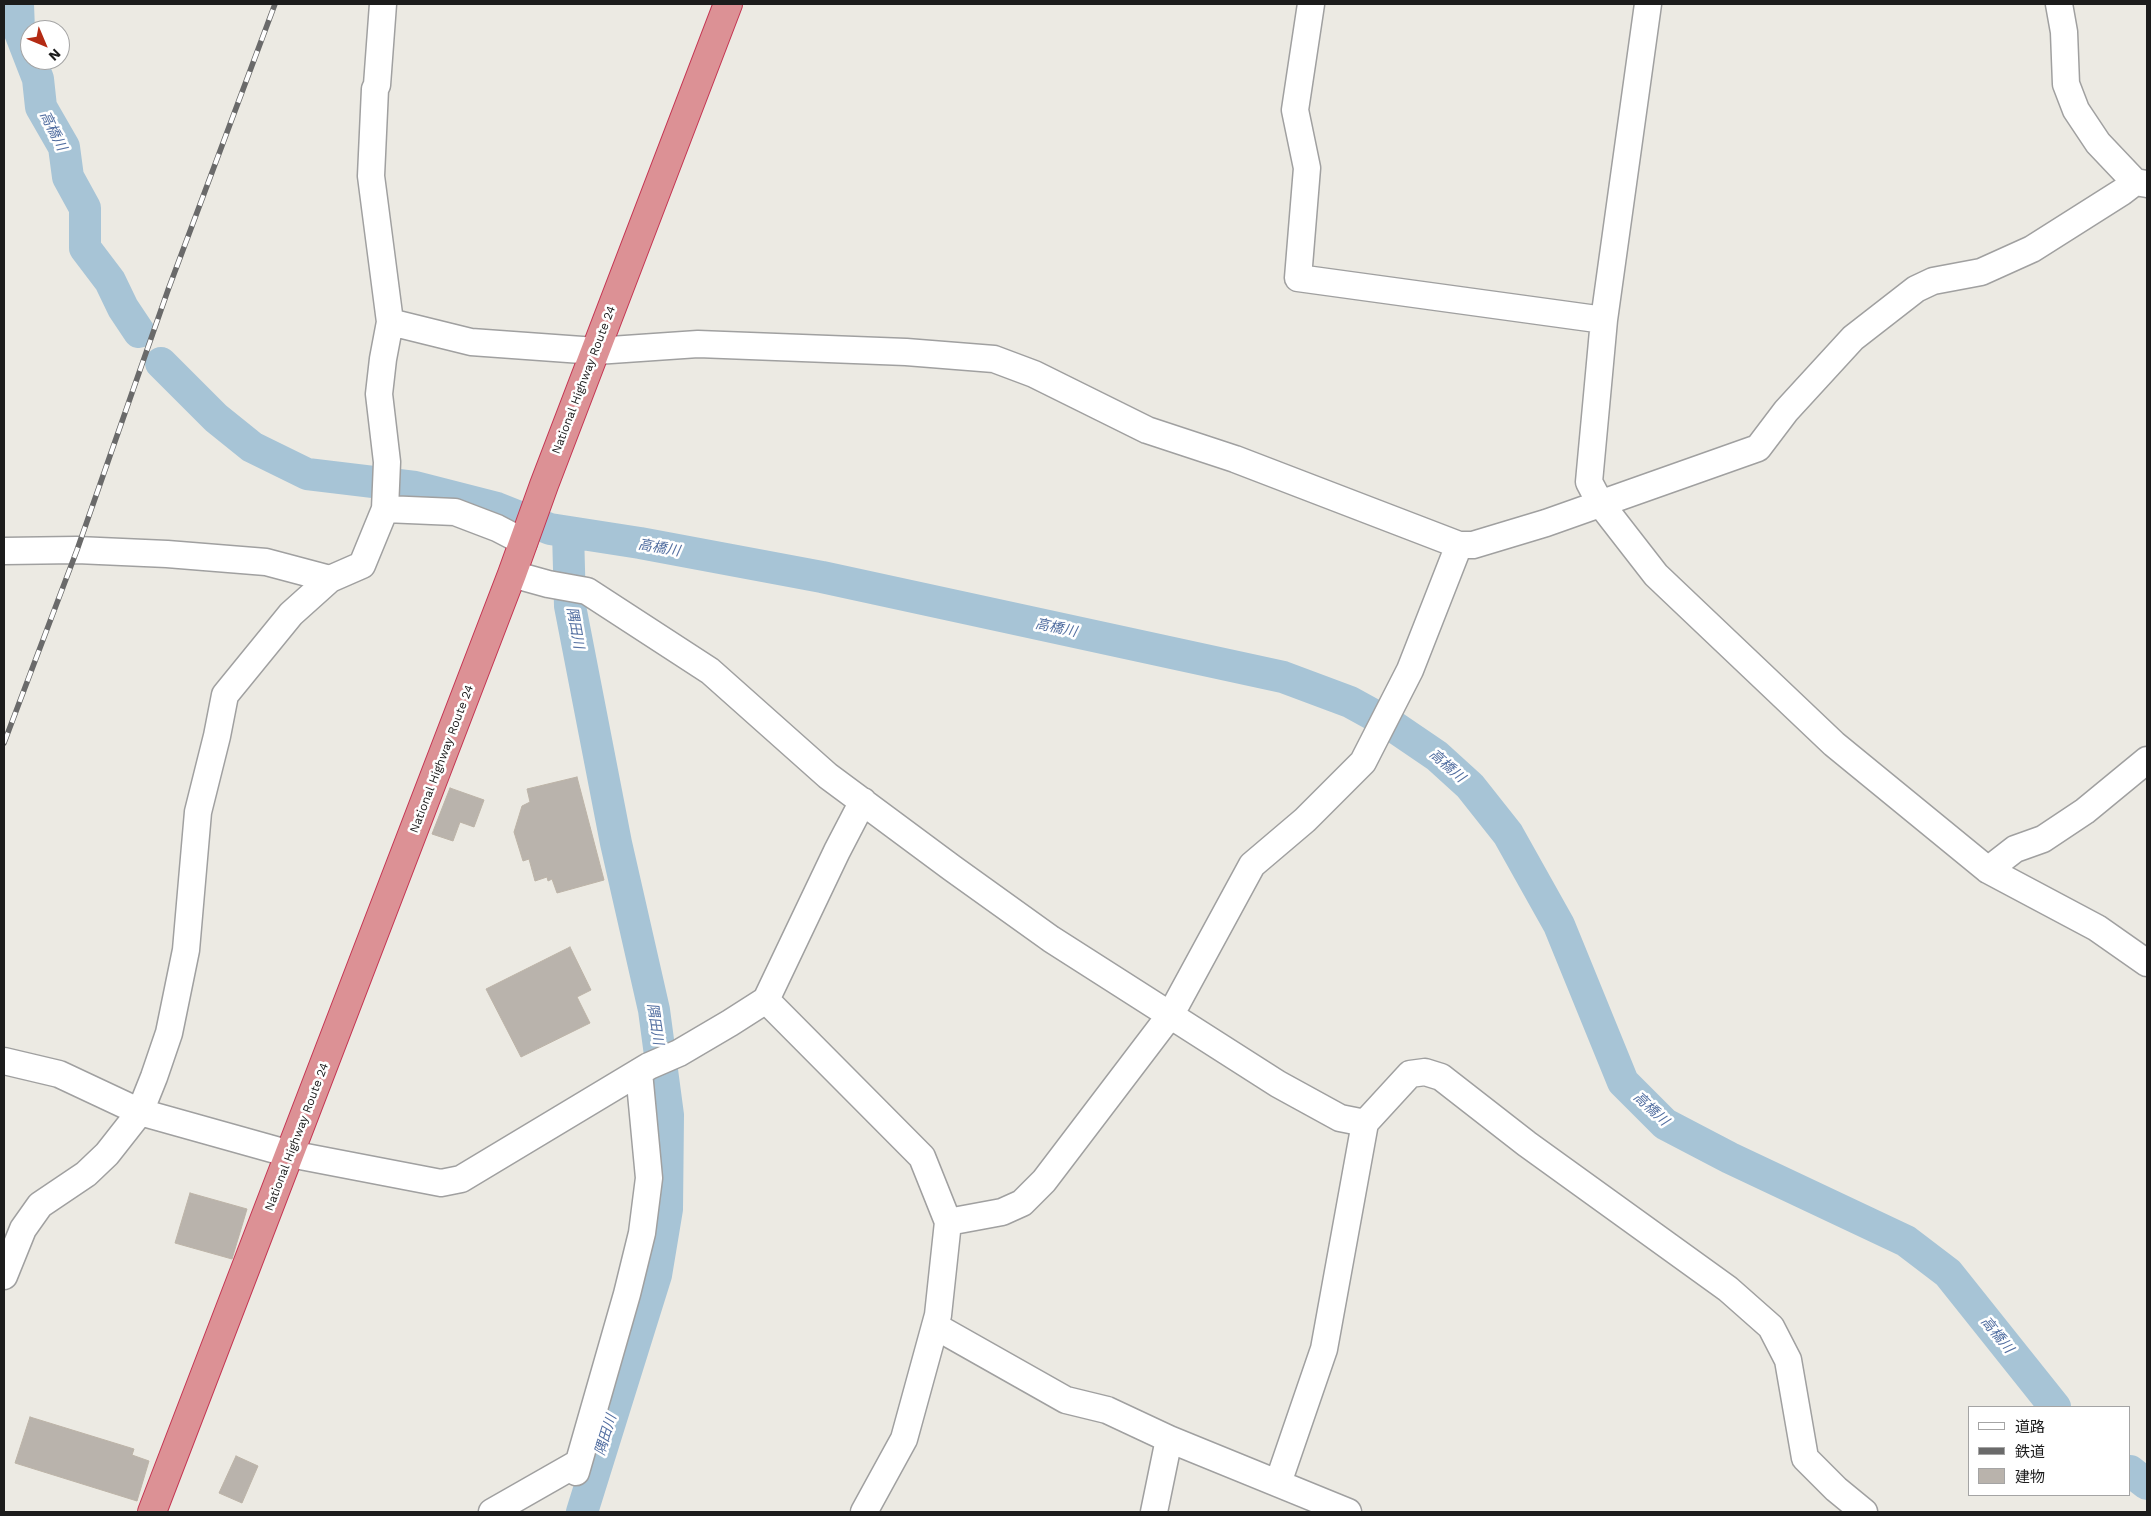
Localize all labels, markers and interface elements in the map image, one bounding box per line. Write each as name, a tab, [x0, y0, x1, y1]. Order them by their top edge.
north arrow	[20, 20, 70, 70]
text: N	[46, 46, 64, 64]
water label: 高橋川	[36, 108, 70, 154]
street label: National Highway Route 24	[549, 304, 619, 456]
water label: 高橋川	[637, 536, 681, 560]
water label: 隅田川	[563, 606, 587, 650]
water label: 高橋川	[1034, 615, 1078, 641]
street label: National Highway Route 24	[407, 683, 477, 835]
water label: 高橋川	[1426, 746, 1468, 786]
water label: 隅田川	[643, 1002, 667, 1046]
street label: National Highway Route 24	[262, 1061, 332, 1213]
water label: 高橋川	[1630, 1089, 1672, 1129]
water label: 高橋川	[1977, 1313, 2017, 1357]
legend	[1968, 1406, 2131, 1496]
water label: 隅田川	[592, 1412, 620, 1458]
text: 道路	[2015, 1418, 2045, 1436]
text: 鉄道	[2015, 1443, 2045, 1461]
text: 建物	[2015, 1468, 2045, 1486]

